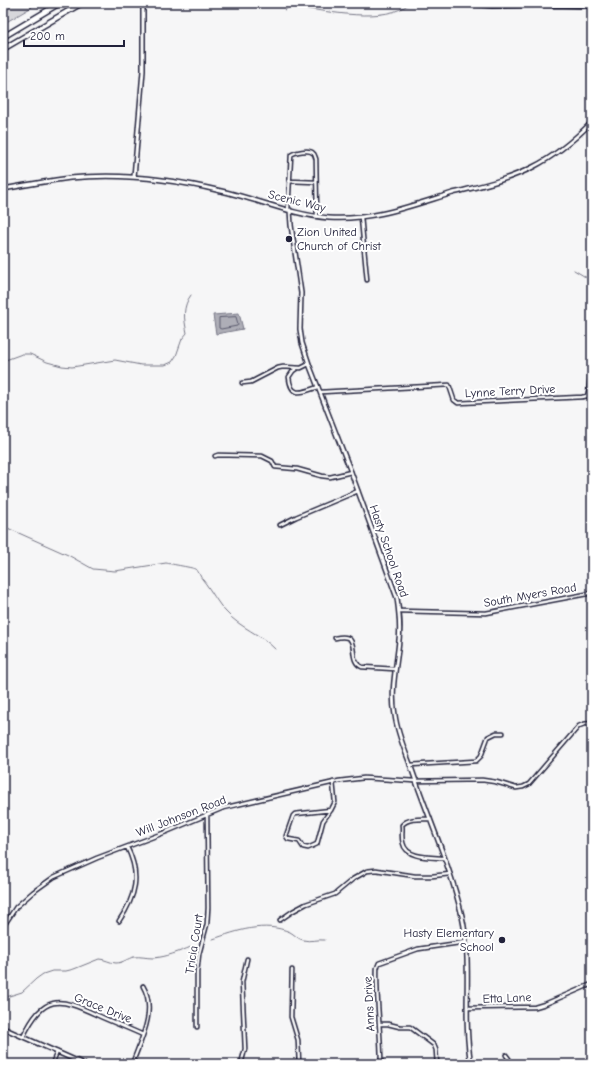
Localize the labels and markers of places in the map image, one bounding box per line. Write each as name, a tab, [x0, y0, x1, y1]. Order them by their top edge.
place label: Zion United Church of Christ	[297, 225, 381, 253]
marker: Zion United Church of Christ	[284, 234, 294, 244]
place label: Hasty Elementary School	[403, 926, 495, 954]
marker: Hasty Elementary School	[497, 935, 507, 945]

